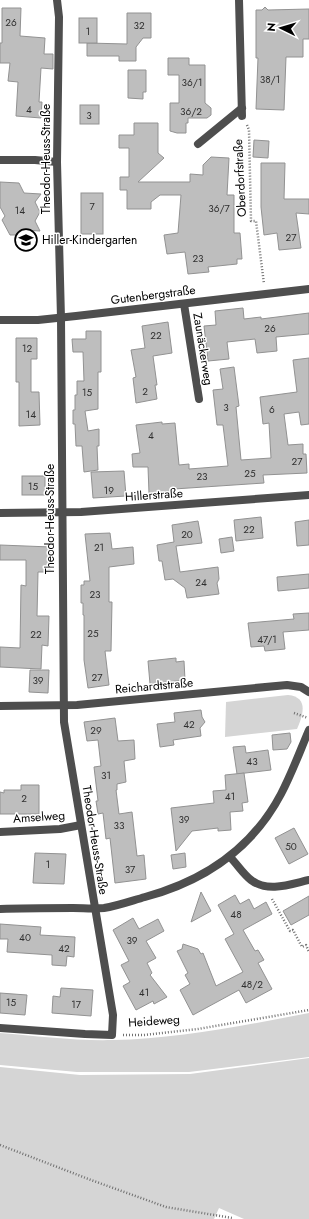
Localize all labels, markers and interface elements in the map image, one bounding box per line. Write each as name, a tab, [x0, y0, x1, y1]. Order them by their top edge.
north arrow	[261, 8, 301, 48]
house number: 26	[5, 15, 17, 30]
house number: 32	[133, 18, 145, 33]
text: N	[263, 22, 279, 32]
house number: 1	[86, 24, 90, 39]
house number: 38/1	[260, 72, 280, 87]
house number: 36/1	[182, 75, 202, 90]
house number: 4	[26, 102, 32, 117]
street label: Theodor-Heuss-Straße	[37, 104, 55, 214]
house number: 36/2	[180, 104, 202, 119]
house number: 3	[86, 108, 92, 123]
street label: Oberdorfstraße	[229, 139, 251, 217]
house number: 7	[89, 199, 95, 214]
house number: 36/7	[208, 201, 231, 216]
house number: 14	[15, 203, 25, 218]
school or university icon: Hiller-Kindergarten	[13, 227, 39, 253]
house number: 27	[286, 230, 297, 245]
place label: Hiller-Kindergarten	[42, 231, 137, 249]
house number: 23	[192, 251, 204, 266]
street label: Gutenbergstraße	[110, 281, 196, 309]
street label: Zaunäckerweg	[188, 311, 218, 387]
house number: 26	[264, 321, 276, 336]
house number: 22	[150, 328, 162, 343]
house number: 12	[22, 341, 32, 356]
house number: 2	[142, 384, 148, 399]
house number: 15	[82, 385, 92, 400]
house number: 3	[223, 400, 229, 415]
house number: 6	[269, 402, 275, 417]
house number: 14	[26, 407, 36, 422]
house number: 4	[148, 428, 154, 443]
house number: 27	[292, 454, 303, 469]
street label: Theodor-Heuss-Straße	[41, 464, 59, 574]
house number: 25	[244, 466, 256, 481]
house number: 23	[196, 469, 208, 484]
house number: 15	[28, 479, 38, 494]
house number: 19	[104, 483, 114, 498]
street label: Hillerstraße	[124, 484, 184, 506]
house number: 22	[243, 522, 255, 537]
house number: 20	[181, 527, 193, 542]
house number: 21	[94, 540, 104, 555]
house number: 24	[195, 575, 207, 590]
house number: 23	[89, 587, 101, 602]
house number: 25	[87, 626, 99, 641]
house number: 22	[30, 627, 42, 642]
house number: 47/1	[257, 632, 277, 647]
house number: 27	[92, 670, 103, 685]
house number: 39	[32, 673, 44, 688]
street label: Reichardtstraße	[114, 674, 194, 698]
house number: 42	[183, 717, 195, 732]
house number: 29	[90, 723, 102, 738]
house number: 43	[246, 754, 258, 769]
house number: 31	[101, 768, 111, 783]
street label: Theodor-Heuss-Straße	[77, 784, 113, 896]
house number: 41	[225, 789, 235, 804]
house number: 2	[21, 791, 27, 806]
street label: Amselweg	[12, 806, 66, 828]
house number: 39	[178, 812, 190, 827]
house number: 33	[114, 818, 125, 833]
house number: 50	[285, 839, 297, 854]
house number: 1	[46, 857, 50, 872]
house number: 37	[125, 862, 136, 877]
house number: 48	[230, 907, 242, 922]
house number: 40	[19, 930, 31, 945]
house number: 39	[126, 933, 138, 948]
house number: 42	[58, 941, 70, 956]
house number: 48/2	[241, 977, 263, 992]
house number: 41	[139, 985, 149, 1000]
house number: 15	[6, 995, 16, 1010]
house number: 17	[71, 997, 82, 1012]
street label: Heideweg	[128, 1010, 180, 1032]

